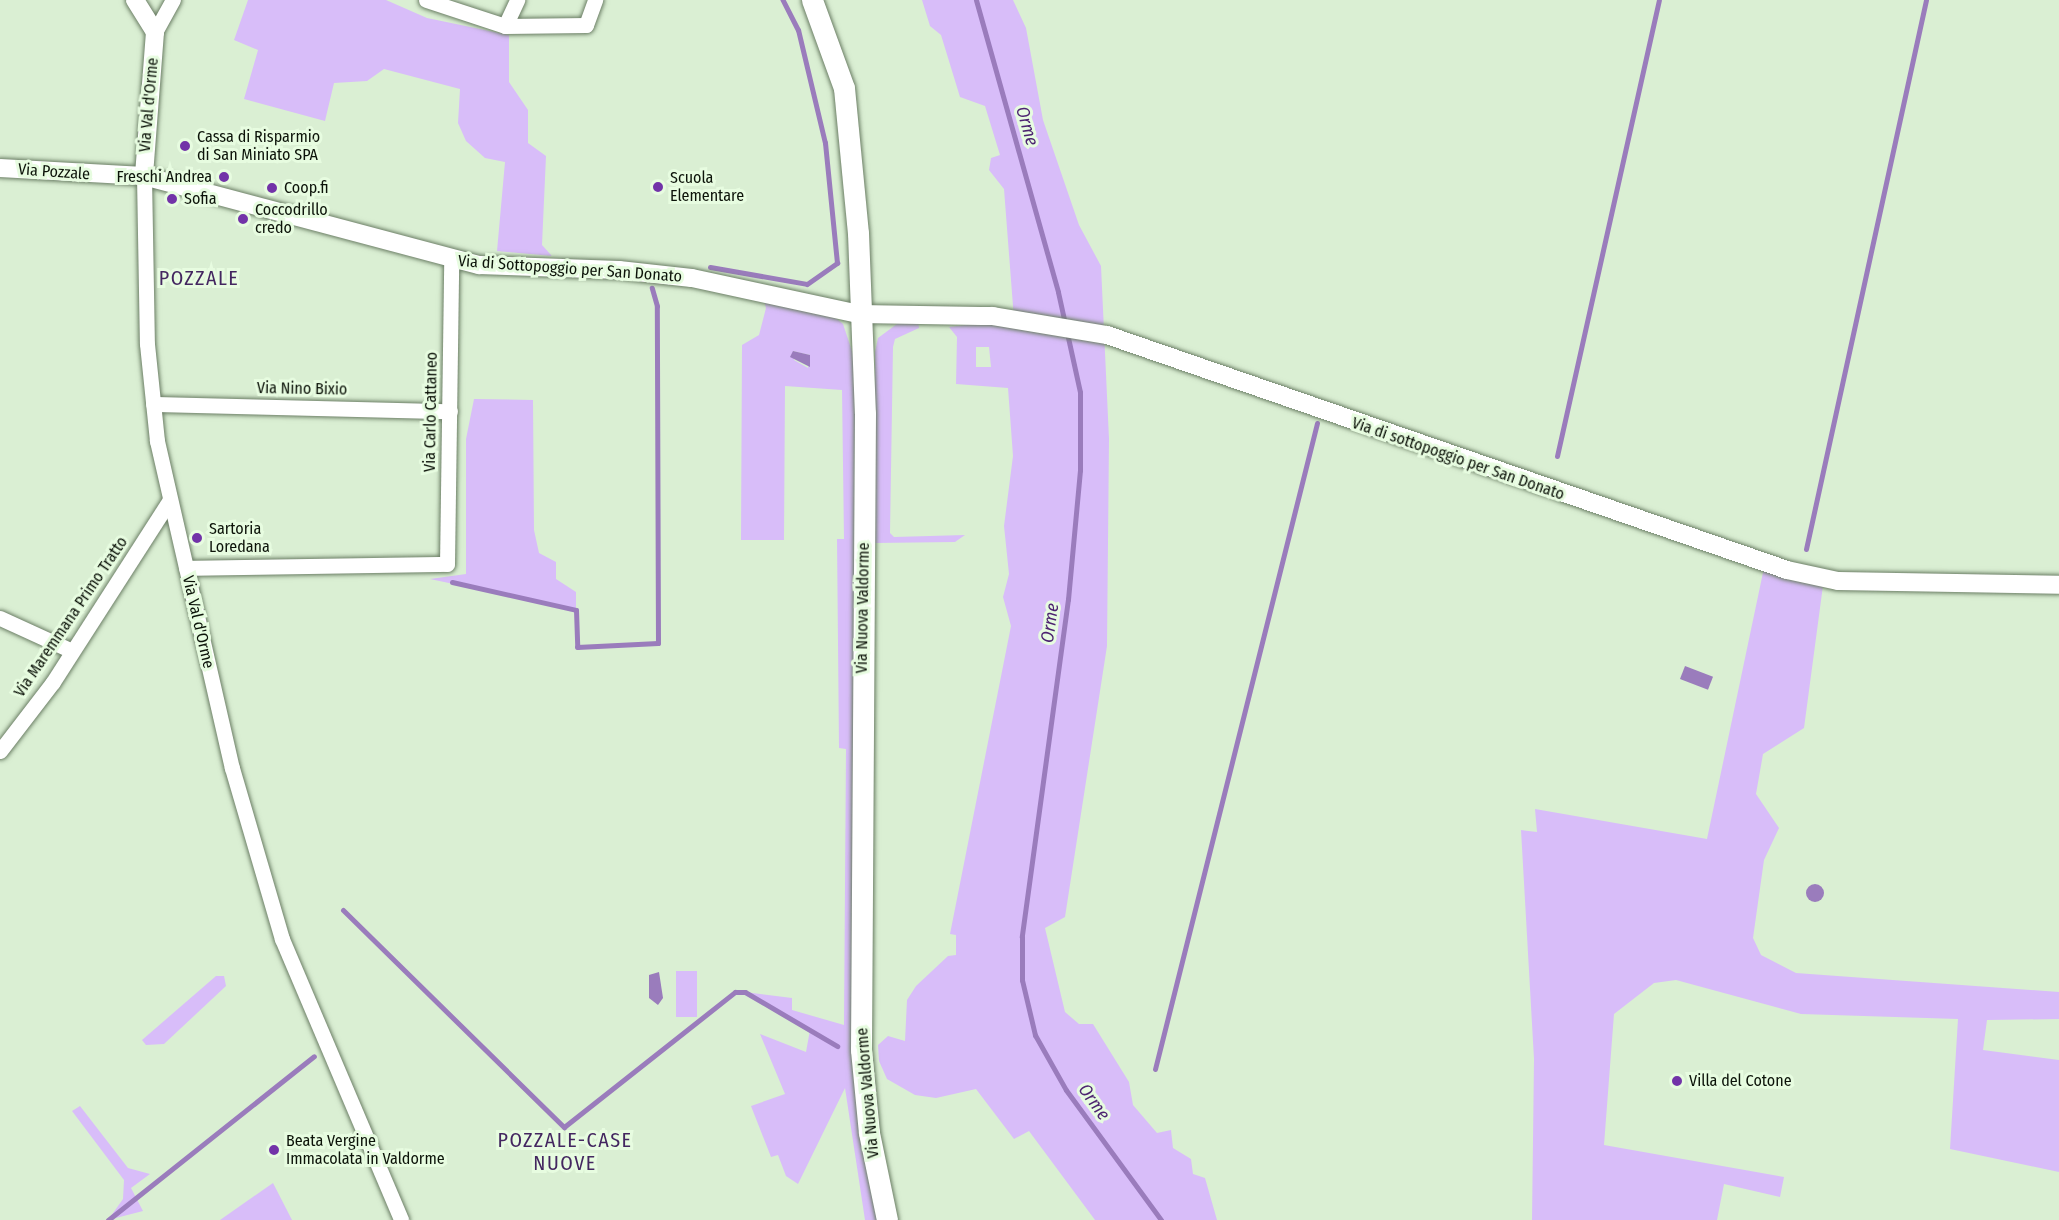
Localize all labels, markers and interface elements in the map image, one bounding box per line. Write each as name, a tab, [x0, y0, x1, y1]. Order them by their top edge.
street label: Via Val d'Orme	[135, 57, 163, 153]
water label: Orme	[1011, 104, 1043, 148]
place label: Cassa di Risparmio di San Miniato SPA	[197, 127, 320, 165]
marker: Cassa di Risparmio di San Miniato SPA	[178, 139, 192, 153]
street label: Via Pozzale	[17, 160, 91, 184]
place label: Freschi Andrea	[116, 167, 212, 187]
place label: Scuola Elementare	[670, 168, 744, 206]
marker: Freschi Andrea	[217, 170, 231, 184]
place label: Coop.fi	[284, 178, 329, 198]
marker: Scuola Elementare	[651, 180, 665, 194]
marker: Coop.fi	[265, 181, 279, 195]
place label: Sofia	[184, 189, 217, 209]
marker: Sofia	[165, 192, 179, 206]
place label: Coccodrillo credo	[255, 200, 328, 238]
marker: Coccodrillo credo	[236, 212, 250, 226]
street label: Via di Sottopoggio per San Donato	[457, 252, 683, 286]
district label: POZZALE	[159, 266, 239, 290]
street label: Via Carlo Cattaneo	[420, 352, 442, 472]
street label: Via Nino Bixio	[257, 379, 347, 399]
street label: Via di sottopoggio per San Donato	[1349, 414, 1567, 504]
place label: Sartoria Loredana	[209, 519, 270, 557]
marker: Sartoria Loredana	[190, 531, 204, 545]
street label: Via Maremmana Primo Tratto	[10, 533, 132, 701]
street label: Via Nuova Valdorme	[852, 542, 874, 674]
street label: Via Val d'Orme	[178, 574, 218, 670]
water label: Orme	[1037, 602, 1063, 644]
street label: Via Nuova Valdorme	[853, 1027, 883, 1159]
place label: Villa del Cotone	[1689, 1071, 1792, 1091]
marker: Villa del Cotone	[1670, 1074, 1684, 1088]
water label: Orme	[1074, 1080, 1114, 1124]
district label: POZZALE-CASE NUOVE	[498, 1129, 632, 1176]
place label: Beata Vergine Immacolata in Valdorme	[286, 1131, 445, 1169]
marker: Beata Vergine Immacolata in Valdorme	[267, 1143, 281, 1157]

